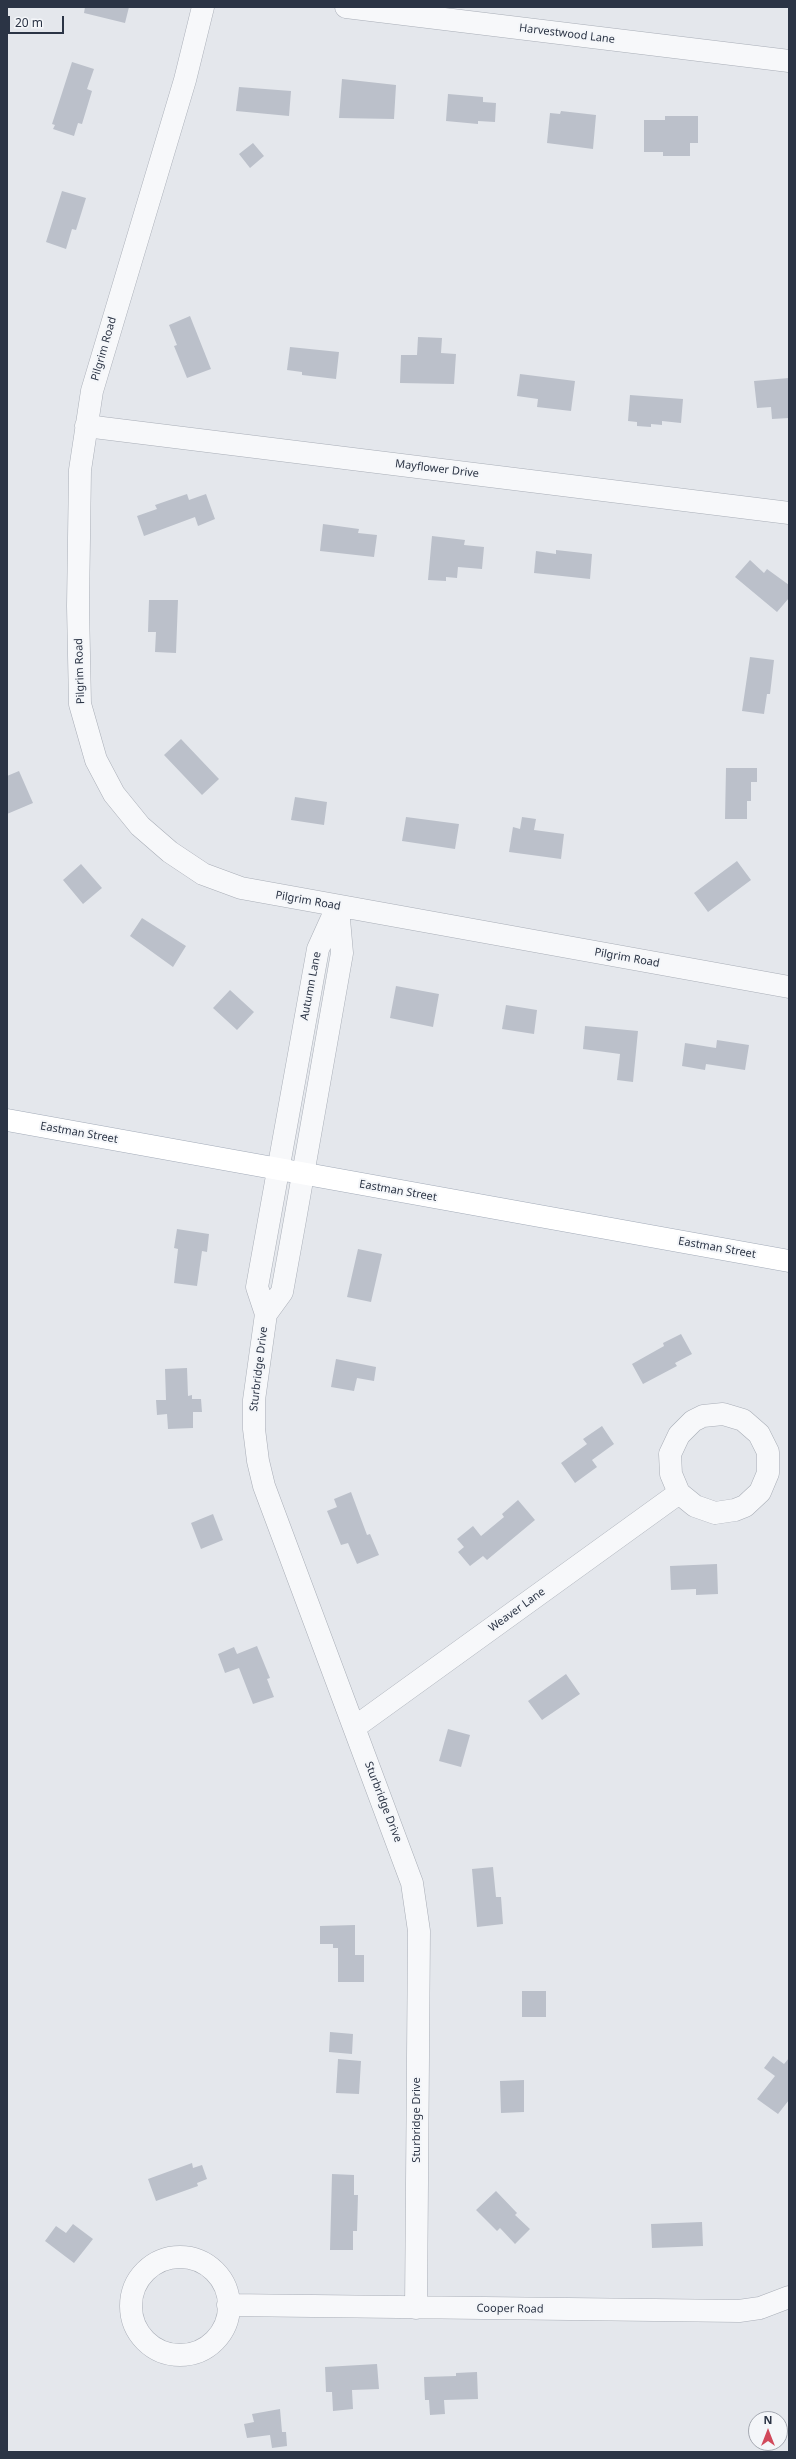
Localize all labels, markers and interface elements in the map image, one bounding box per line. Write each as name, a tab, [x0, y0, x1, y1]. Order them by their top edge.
scale bar	[10, 8, 66, 34]
text: 20 m	[15, 14, 43, 31]
street label: Harvestwood Lane	[518, 22, 616, 46]
street label: Pilgrim Road	[89, 315, 119, 383]
street label: Mayflower Drive	[394, 457, 480, 481]
street label: Pilgrim Road	[72, 638, 88, 704]
street label: Pilgrim Road	[274, 889, 342, 913]
street label: Pilgrim Road	[593, 946, 661, 970]
street label: Autumn Lane	[298, 951, 324, 1021]
street label: Eastman Street	[39, 1120, 119, 1146]
street label: Eastman Street	[358, 1178, 438, 1204]
street label: Eastman Street	[677, 1235, 757, 1261]
street label: Sturbridge Drive	[247, 1326, 271, 1412]
street label: Weaver Lane	[486, 1585, 548, 1635]
street label: Sturbridge Drive	[362, 1760, 404, 1844]
street label: Sturbridge Drive	[410, 2077, 424, 2163]
street label: Cooper Road	[476, 2302, 544, 2316]
north arrow	[748, 2411, 788, 2451]
text: N	[764, 2412, 772, 2427]

